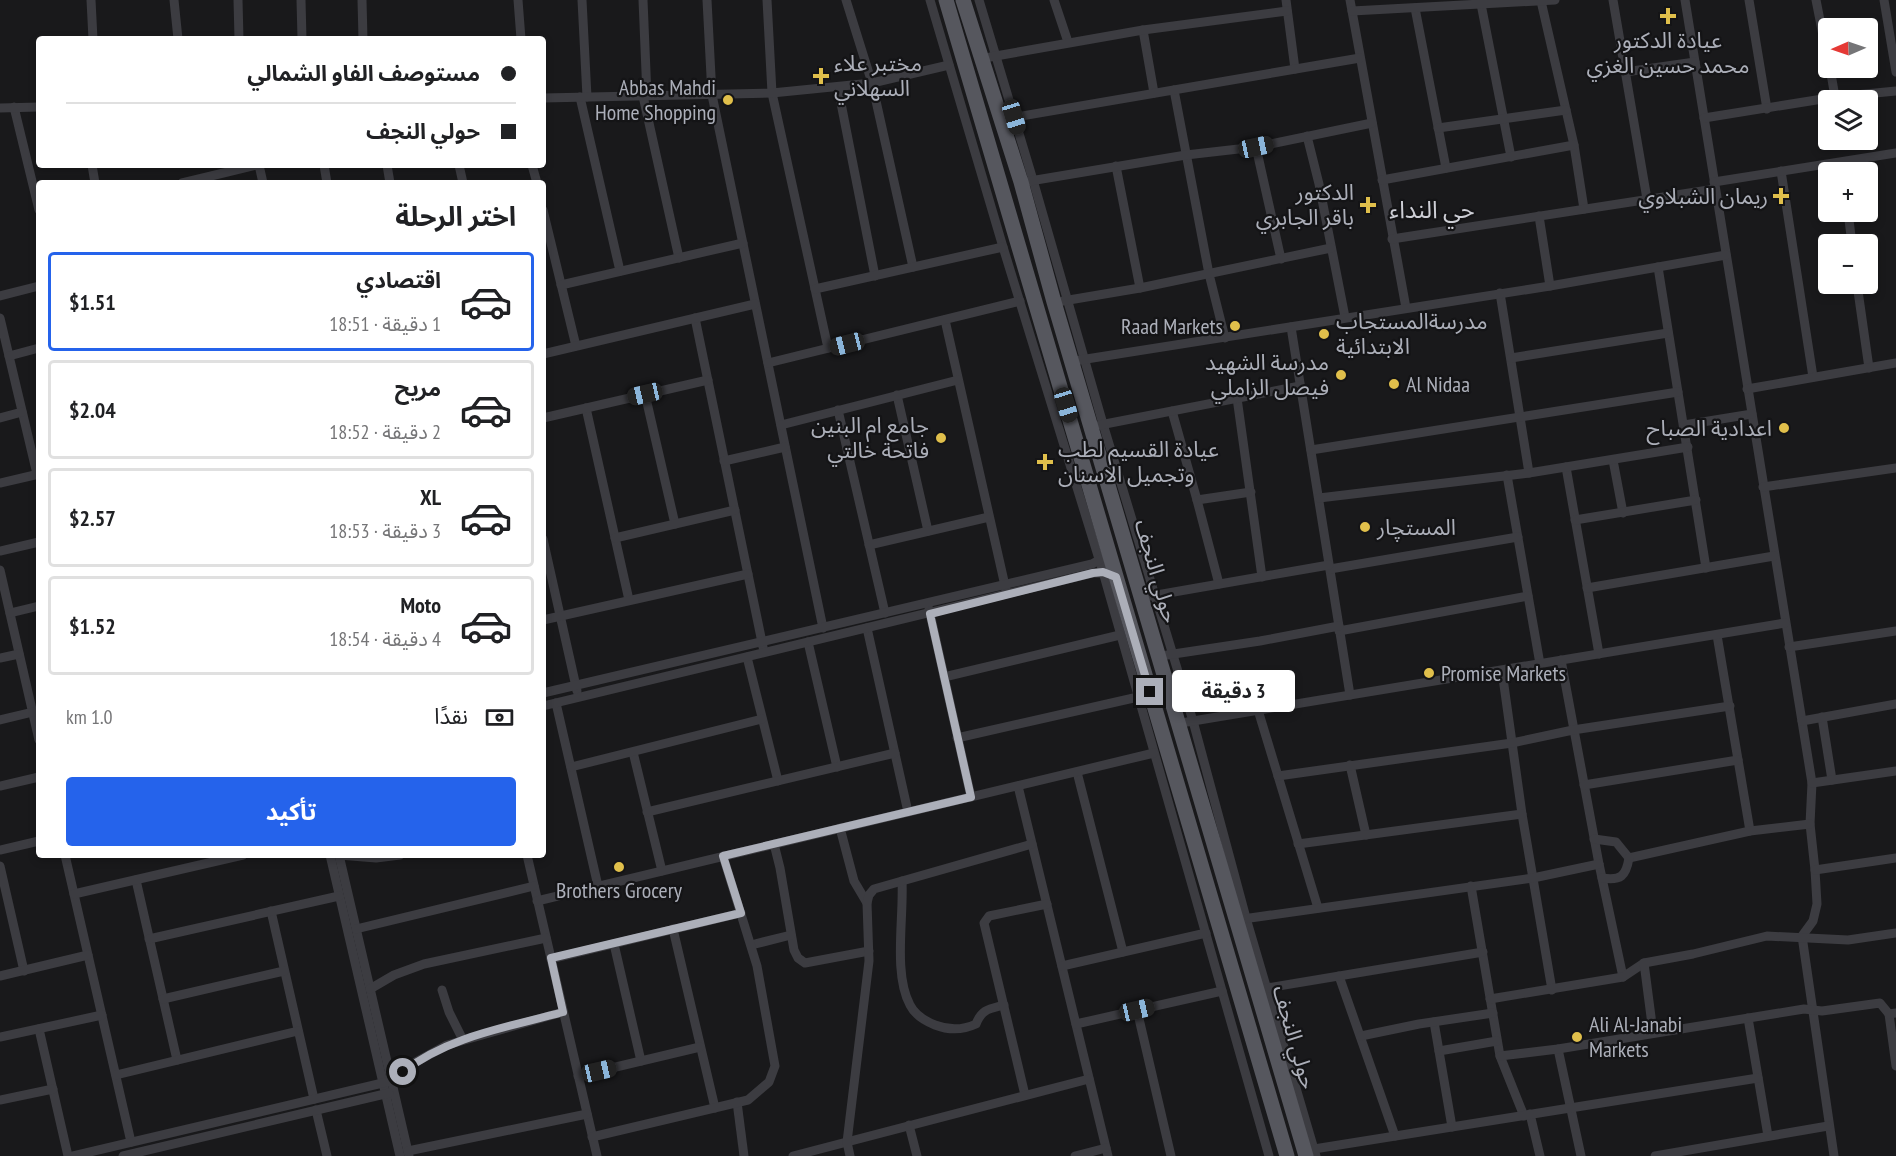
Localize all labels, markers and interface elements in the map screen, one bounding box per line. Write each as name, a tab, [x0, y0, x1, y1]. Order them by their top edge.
marker: عيادة الدكتور محمد حسين الغزي	[1659, 7, 1677, 25]
north arrow	[1818, 18, 1878, 78]
map controls	[1818, 18, 1878, 294]
place label: عيادة الدكتور محمد حسين الغزي	[1586, 26, 1750, 82]
place label: مختبر علاء السهلاني	[834, 49, 922, 105]
text: مستوصف الفاو الشمالي	[247, 59, 480, 87]
marker: مختبر علاء السهلاني	[812, 67, 830, 85]
place label: Abbas Mahdi Home Shopping	[595, 73, 716, 126]
button: layers	[1818, 90, 1878, 150]
marker: Abbas Mahdi Home Shopping	[721, 93, 735, 107]
car	[1000, 97, 1028, 137]
text: حولي النجف	[366, 117, 480, 145]
car	[1237, 134, 1275, 160]
button: +	[1818, 162, 1878, 222]
place label: الدكتور باقر الجابري	[1256, 178, 1354, 234]
place label: ريمان الشبلاوي	[1638, 182, 1768, 213]
marker: ريمان الشبلاوي	[1772, 187, 1790, 205]
district label: حي النداء	[1389, 194, 1475, 229]
marker: الدكتور باقر الجابري	[1359, 196, 1377, 214]
text: اختر الرحلة	[395, 199, 516, 233]
button: −	[1818, 234, 1878, 294]
text: اقتصادي	[356, 266, 441, 294]
icon: car	[459, 275, 513, 329]
text: $1.51	[69, 288, 116, 316]
place label: مدرسةالمستجاب الابتدائية	[1336, 307, 1487, 360]
text: 1 دقيقة · 18:51	[329, 311, 441, 337]
place label: Raad Markets	[1121, 312, 1223, 340]
marker: Raad Markets	[1228, 319, 1242, 333]
marker: مدرسةالمستجاب الابتدائية	[1317, 327, 1331, 341]
car	[827, 331, 867, 357]
place label: مدرسة الشهيد فيصل الزاملي	[1205, 348, 1329, 404]
marker: مدرسة الشهيد فيصل الزاملي	[1334, 368, 1348, 382]
place label: Al Nidaa	[1406, 370, 1470, 398]
text: مريح	[395, 374, 441, 402]
marker: Al Nidaa	[1387, 377, 1401, 391]
car	[625, 381, 665, 407]
icon: car	[459, 383, 513, 437]
car	[1052, 385, 1080, 425]
text: $2.04	[69, 396, 116, 424]
place label: جامع ام البنين فاتحة خالتي	[811, 411, 929, 467]
place label: اعدادية الصباح	[1646, 414, 1772, 445]
text: 2 دقيقة · 18:52	[329, 419, 441, 445]
marker: اعدادية الصباح	[1777, 421, 1791, 435]
marker: جامع ام البنين فاتحة خالتي	[934, 431, 948, 445]
place label: عيادة القسيم لطب وتجميل الاسنان	[1058, 435, 1219, 488]
marker: عيادة القسيم لطب وتجميل الاسنان	[1036, 453, 1054, 471]
text: XL	[420, 483, 441, 511]
icon: car	[459, 491, 513, 545]
text: $2.57	[69, 504, 116, 532]
place label: المستچار	[1376, 513, 1456, 542]
street label: حولي النجف	[1126, 516, 1185, 627]
text: 3 دقيقة · 18:53	[329, 518, 441, 544]
marker: المستچار	[1358, 520, 1372, 534]
text: Moto	[400, 591, 441, 619]
icon: car	[459, 599, 513, 653]
text: $1.52	[69, 612, 116, 640]
text: 4 دقيقة · 18:54	[329, 626, 441, 652]
place label: Promise Markets	[1441, 659, 1566, 687]
marker: Promise Markets	[1422, 666, 1436, 680]
callout: 3 دقيقة	[1171, 671, 1294, 713]
route end	[1136, 678, 1163, 705]
text: 3 دقيقة	[1202, 678, 1265, 704]
icon: cash	[483, 701, 516, 734]
text: نقدًا	[434, 702, 468, 730]
text: 1.0 km	[66, 704, 113, 730]
button: تأكيد	[66, 777, 516, 846]
marker: Brothers Grocery	[612, 860, 626, 874]
place label: Brothers Grocery	[556, 876, 683, 904]
street label: حولي النجف	[1264, 982, 1323, 1093]
car	[1117, 997, 1157, 1023]
place label: Ali Al-Janabi Markets	[1589, 1010, 1682, 1063]
marker: Ali Al-Janabi Markets	[1570, 1030, 1584, 1044]
route start	[389, 1058, 416, 1085]
car	[579, 1058, 619, 1084]

